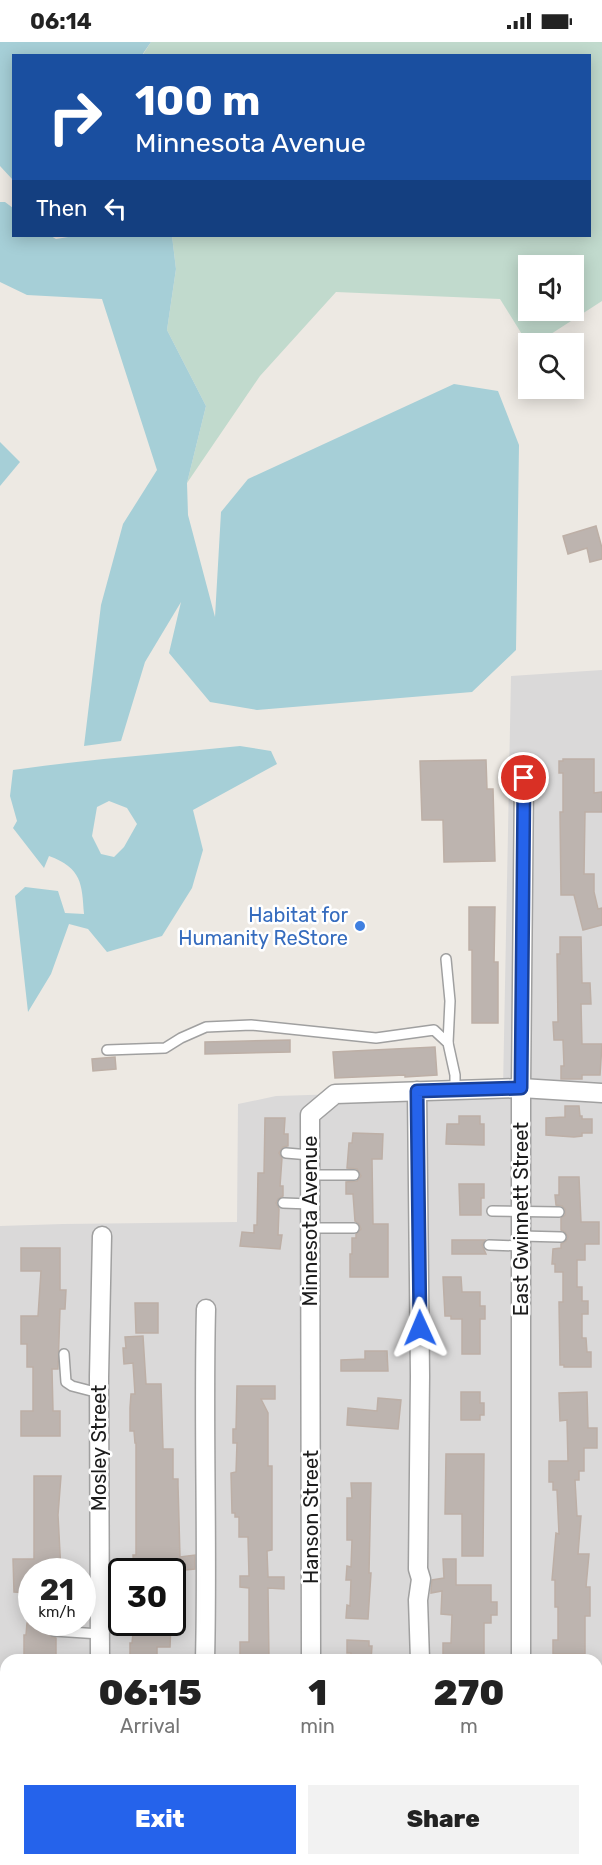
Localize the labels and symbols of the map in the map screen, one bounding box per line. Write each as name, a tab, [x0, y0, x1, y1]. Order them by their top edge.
pin	[498, 752, 549, 803]
place label: Habitat for Humanity ReStore	[178, 903, 348, 950]
marker: Habitat for Humanity ReStore	[353, 919, 367, 933]
street label: East Gwinnett Street	[509, 1122, 533, 1316]
street label: Minnesota Avenue	[298, 1135, 322, 1307]
position arrow	[388, 1296, 452, 1360]
street label: Mosley Street	[87, 1385, 111, 1511]
street label: Hanson Street	[299, 1450, 323, 1584]
speed limit sign: 30	[108, 1558, 186, 1636]

